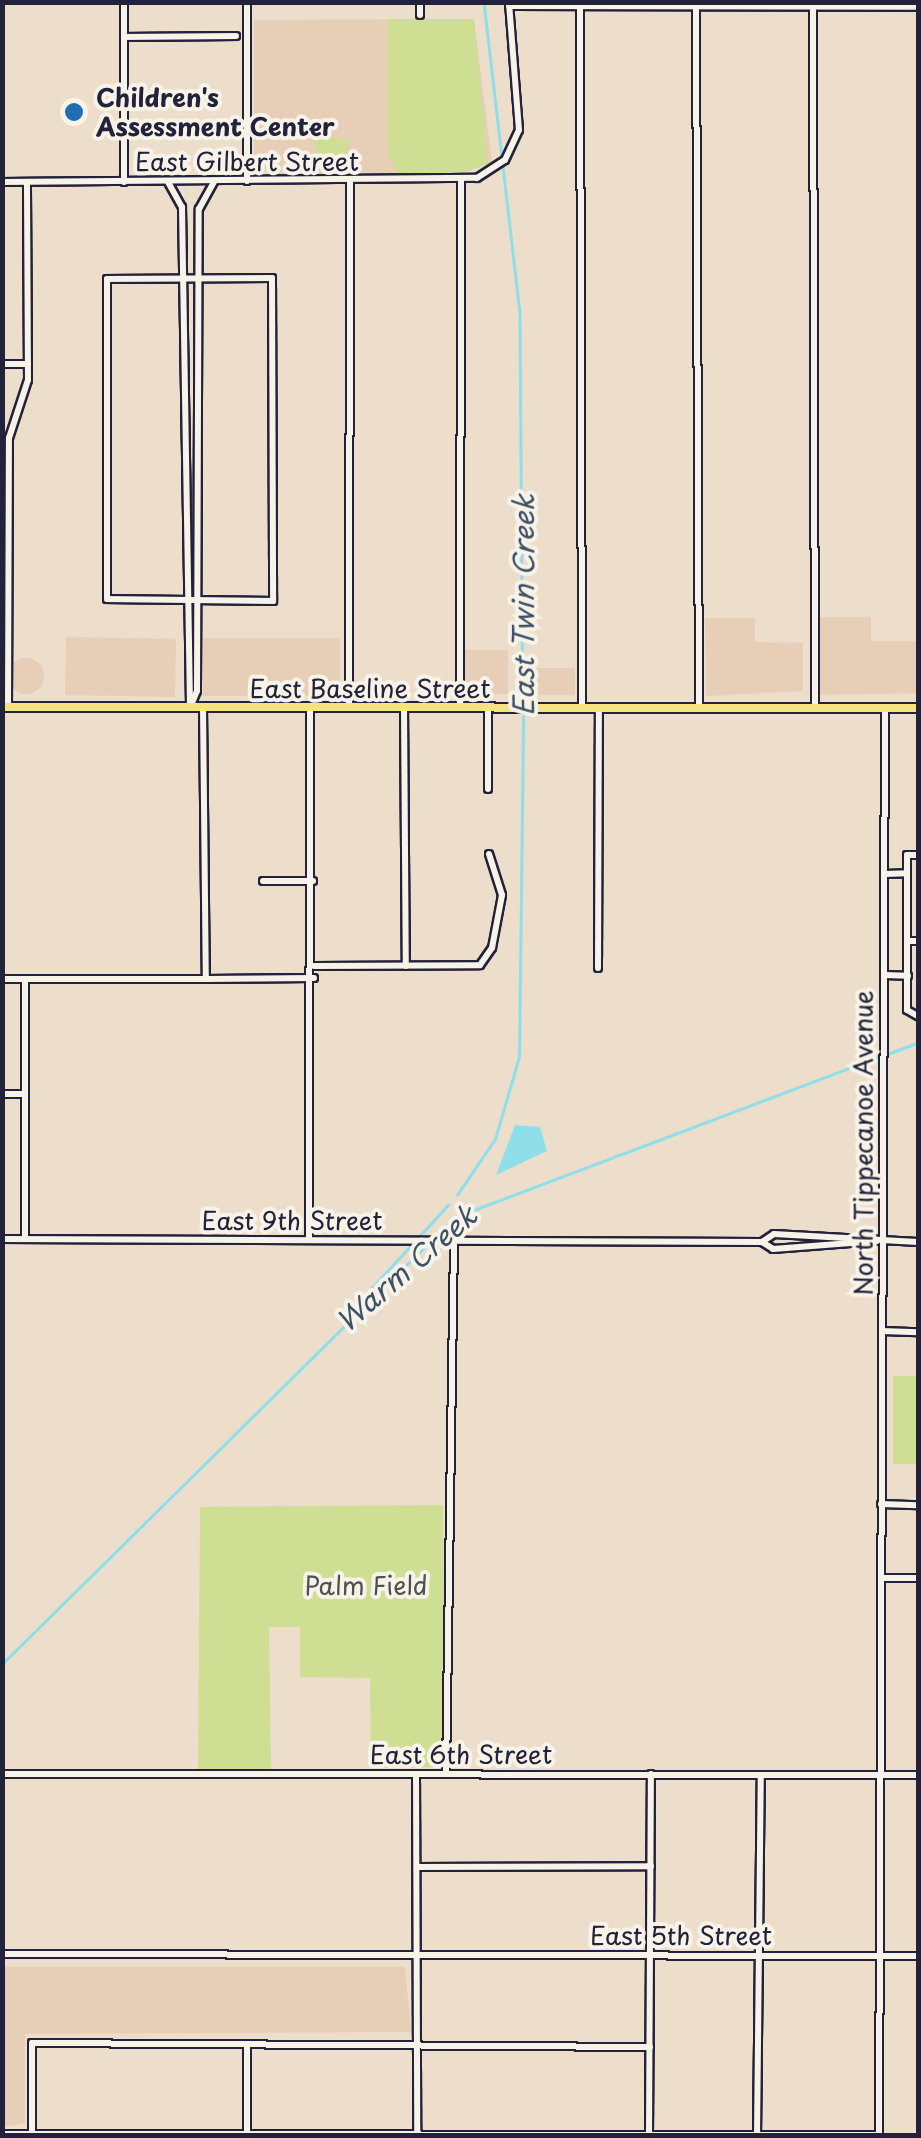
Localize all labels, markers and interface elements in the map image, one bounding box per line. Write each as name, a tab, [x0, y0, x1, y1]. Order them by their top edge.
place label: Children's Assessment Center	[96, 83, 336, 142]
marker: Children's Assessment Center	[61, 99, 87, 125]
street label: East Gilbert Street	[133, 146, 361, 176]
water label: East Twin Creek	[506, 494, 540, 716]
street label: East Baseline Street	[249, 673, 491, 703]
street label: North Tippecanoe Avenue	[848, 989, 878, 1297]
water label: Warm Creek	[329, 1198, 483, 1338]
street label: East 9th Street	[201, 1205, 383, 1235]
park label: Palm Field	[304, 1570, 428, 1600]
street label: East 6th Street	[368, 1739, 554, 1769]
street label: East 5th Street	[589, 1920, 773, 1950]

